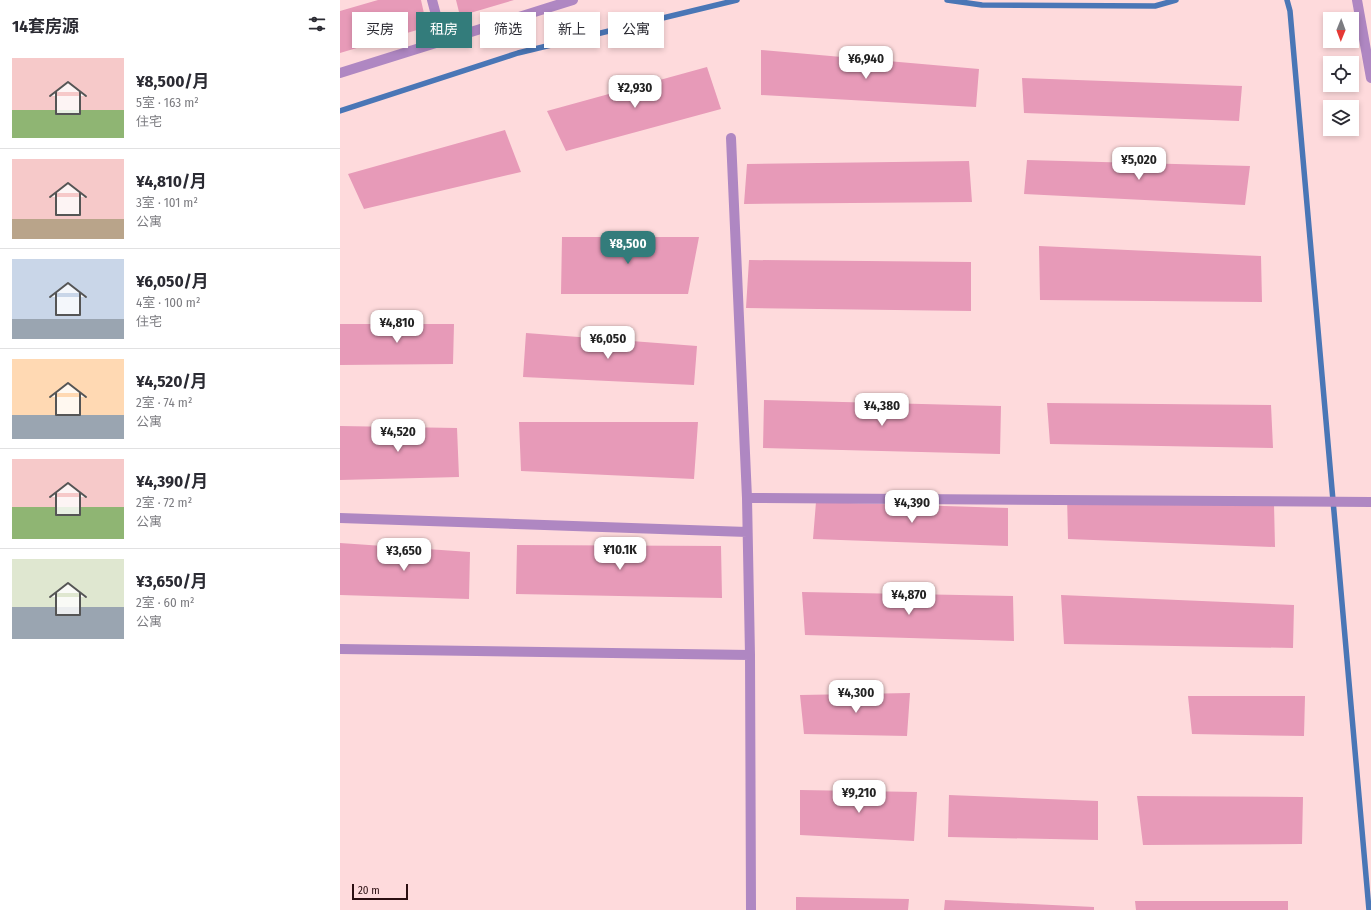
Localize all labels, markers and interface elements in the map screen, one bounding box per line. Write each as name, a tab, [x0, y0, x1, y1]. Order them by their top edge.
chip: 买房	[352, 12, 408, 48]
chip: 租房	[416, 12, 472, 48]
chip: 筛选	[480, 12, 536, 48]
chip: 新上	[544, 12, 600, 48]
chip: 公寓	[608, 12, 664, 48]
north arrow	[1323, 12, 1359, 48]
map controls	[1323, 12, 1359, 136]
icon: filters	[306, 13, 328, 35]
text: 14套房源	[12, 16, 79, 37]
pin: ¥6,940	[833, 46, 899, 80]
text: ¥6,940	[848, 51, 884, 66]
button: locate	[1323, 56, 1359, 92]
text: ¥8,500/月	[136, 71, 209, 92]
icon: home	[44, 74, 92, 122]
pin: ¥2,930	[602, 75, 668, 109]
text: ¥2,930	[618, 80, 652, 95]
text: 5室 · 163 m²	[136, 95, 199, 110]
button: layers	[1323, 100, 1359, 136]
text: 住宅	[136, 114, 162, 129]
pin: ¥5,020	[1106, 147, 1172, 181]
text: ¥5,020	[1121, 152, 1157, 167]
text: ¥4,810/月	[136, 171, 207, 192]
icon: home	[44, 175, 92, 223]
text: 3室 · 101 m²	[136, 195, 198, 210]
text: 公寓	[136, 214, 162, 229]
pin: ¥8,500	[595, 231, 661, 265]
text: ¥8,500	[609, 236, 647, 251]
text: ¥6,050/月	[136, 271, 209, 292]
icon: home	[44, 275, 92, 323]
text: 4室 · 100 m²	[136, 295, 200, 310]
pin: ¥4,810	[364, 310, 430, 344]
text: 住宅	[136, 314, 162, 329]
text: ¥4,810	[379, 315, 415, 330]
pin: ¥6,050	[575, 326, 641, 360]
text: ¥6,050	[590, 331, 626, 346]
text: ¥4,520/月	[136, 371, 207, 392]
icon: home	[44, 375, 92, 423]
pin: ¥4,380	[849, 393, 915, 427]
text: 2室 · 74 m²	[136, 395, 192, 410]
text: ¥4,380	[864, 398, 900, 413]
text: 公寓	[136, 414, 162, 429]
pin: ¥4,520	[365, 419, 431, 453]
text: ¥4,520	[380, 424, 416, 439]
text: ¥4,390/月	[136, 471, 208, 492]
icon: home	[44, 475, 92, 523]
pin: ¥4,390	[879, 490, 945, 524]
text: 2室 · 72 m²	[136, 495, 192, 510]
text: ¥4,390	[894, 495, 930, 510]
text: 公寓	[136, 514, 162, 529]
pin: ¥10.1K	[587, 537, 653, 571]
pin: ¥3,650	[371, 538, 437, 572]
text: ¥10.1K	[603, 542, 637, 557]
text: ¥3,650	[386, 543, 422, 558]
text: ¥3,650/月	[136, 571, 208, 592]
icon: home	[44, 575, 92, 623]
pin: ¥4,870	[876, 582, 942, 616]
text: ¥4,870	[891, 587, 927, 602]
text: 2室 · 60 m²	[136, 595, 195, 610]
text: 公寓	[136, 614, 162, 629]
pin: ¥4,300	[823, 680, 889, 714]
text: ¥4,300	[838, 685, 874, 700]
pin: ¥9,210	[826, 780, 892, 814]
text: ¥9,210	[842, 785, 876, 800]
scale bar	[352, 882, 408, 901]
text: 20 m	[358, 884, 380, 897]

